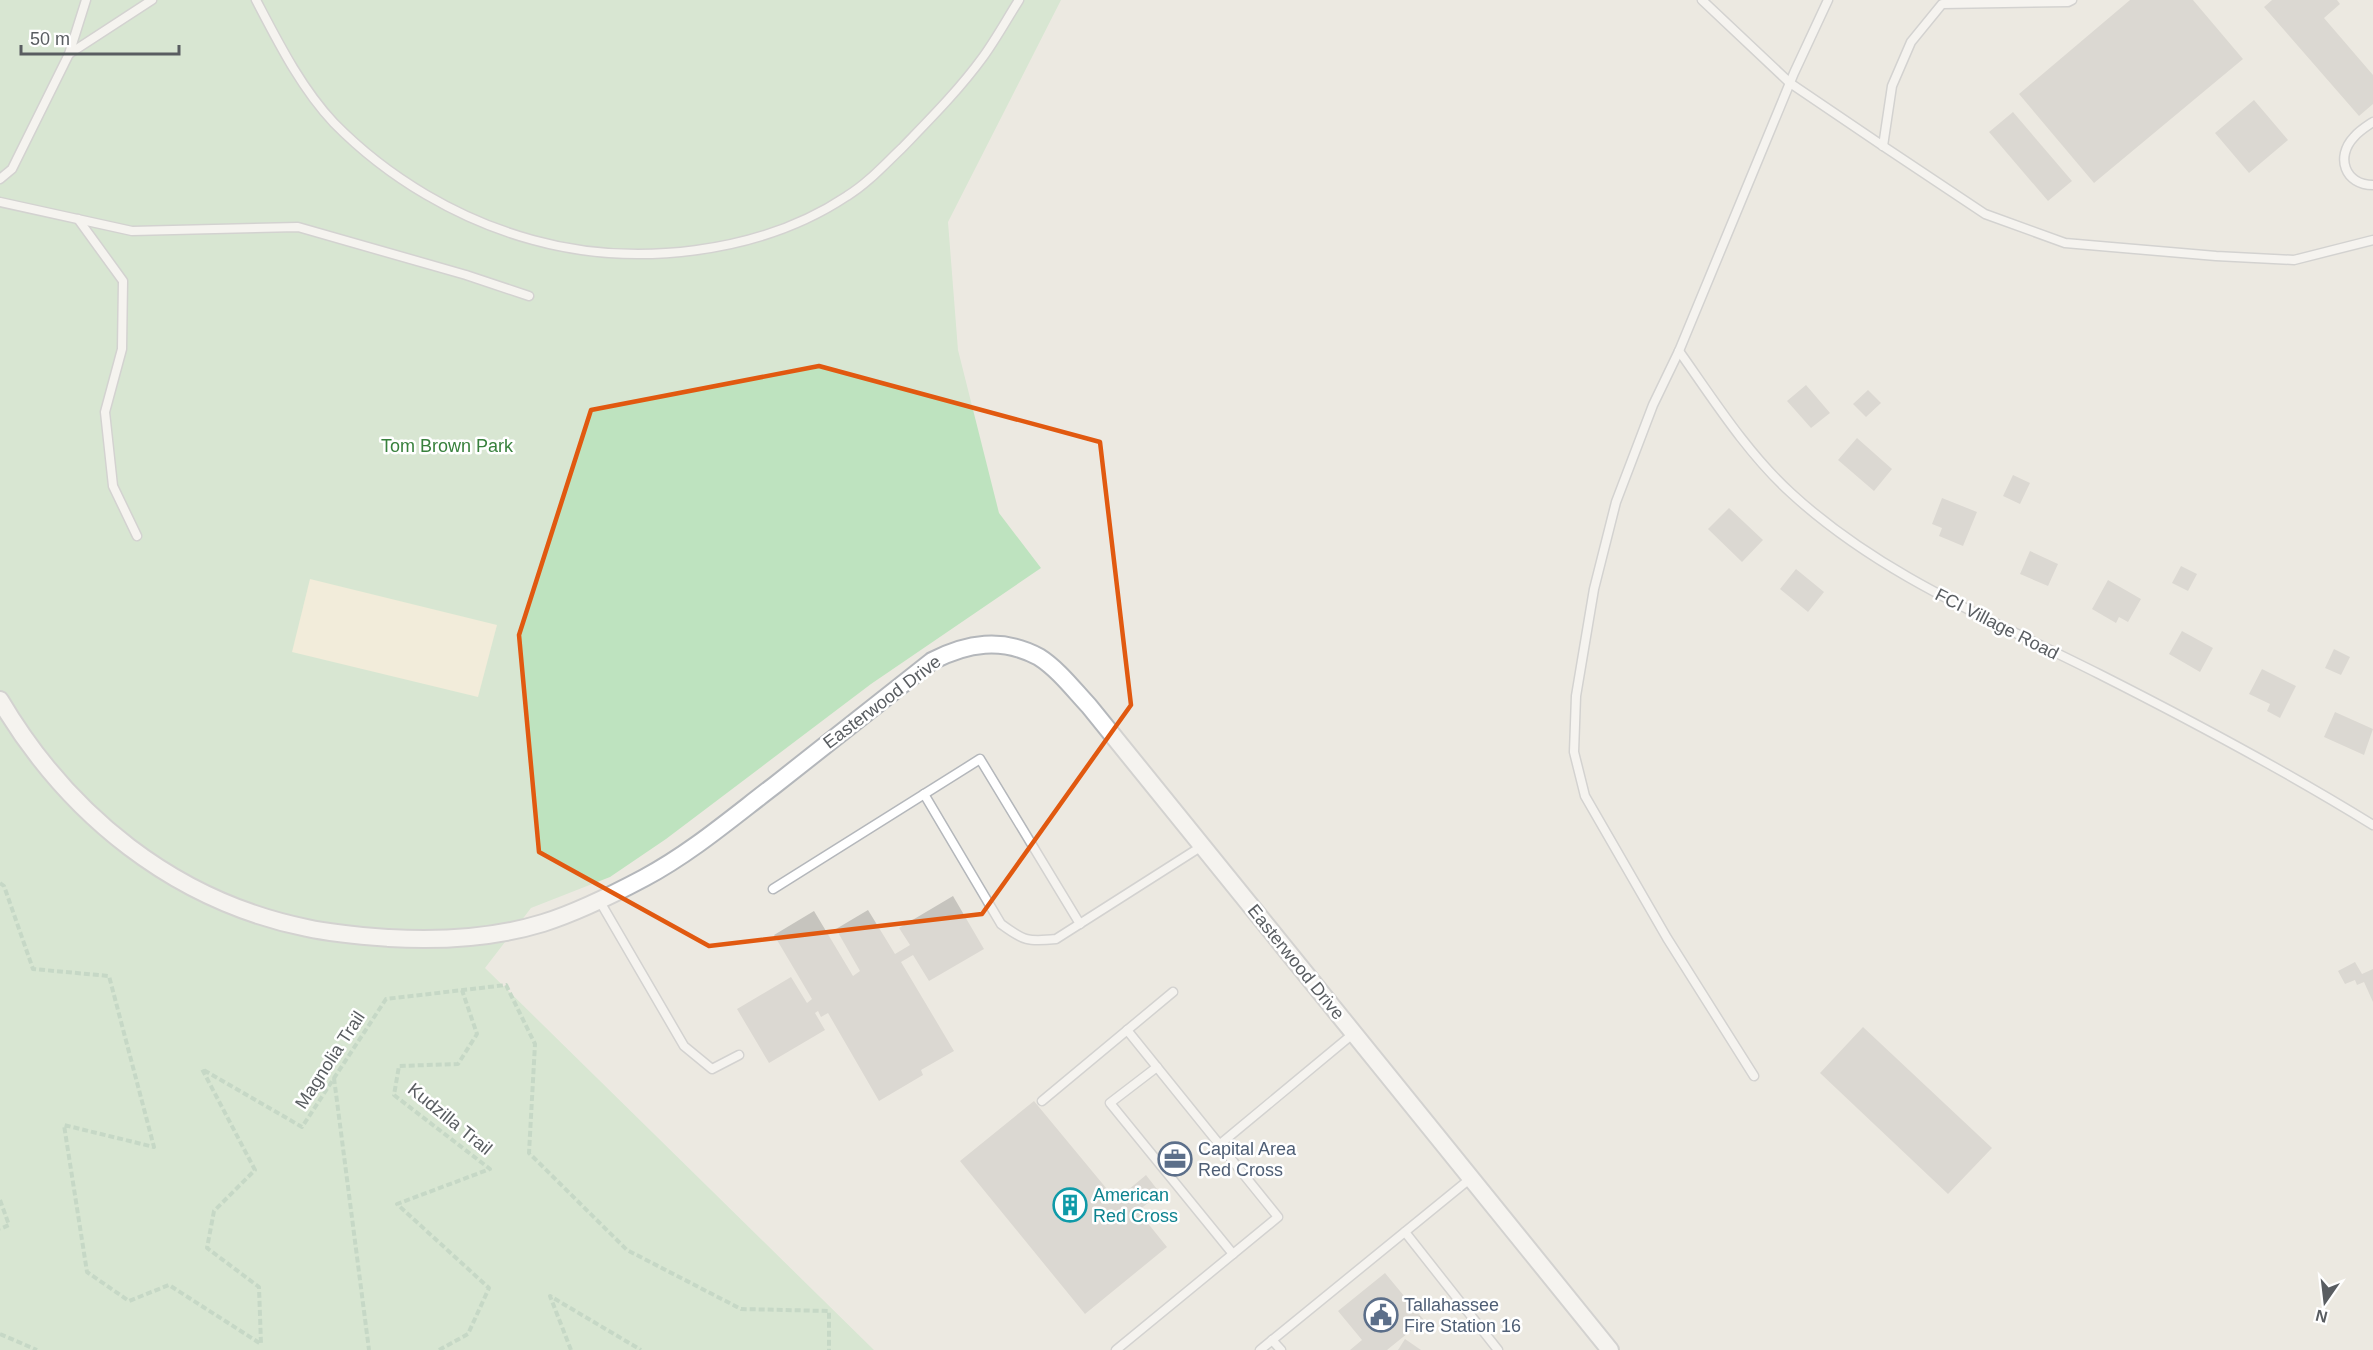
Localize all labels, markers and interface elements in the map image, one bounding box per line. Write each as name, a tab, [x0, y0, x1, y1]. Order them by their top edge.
scale bar	[21, 18, 178, 56]
text: 50 m	[30, 29, 70, 49]
park label: Tom Brown Park	[381, 436, 514, 456]
street label: FCI Village Road	[1932, 584, 2062, 664]
street label: Easterwood Drive	[819, 651, 945, 753]
street label: Easterwood Drive	[1244, 901, 1348, 1023]
street label: Magnolia Trail	[291, 1008, 369, 1112]
street label: Kudzilla Trail	[404, 1079, 496, 1159]
place label: Capital Area Red Cross	[1198, 1139, 1297, 1180]
office icon: Capital Area Red Cross	[1157, 1141, 1193, 1177]
place label: American Red Cross	[1093, 1185, 1178, 1226]
building icon: American Red Cross	[1052, 1187, 1088, 1223]
north arrow	[2295, 1272, 2355, 1332]
place label: Tallahassee Fire Station 16	[1404, 1295, 1521, 1336]
public building icon: Tallahassee Fire Station 16	[1363, 1297, 1399, 1333]
text: N	[2314, 1306, 2329, 1326]

